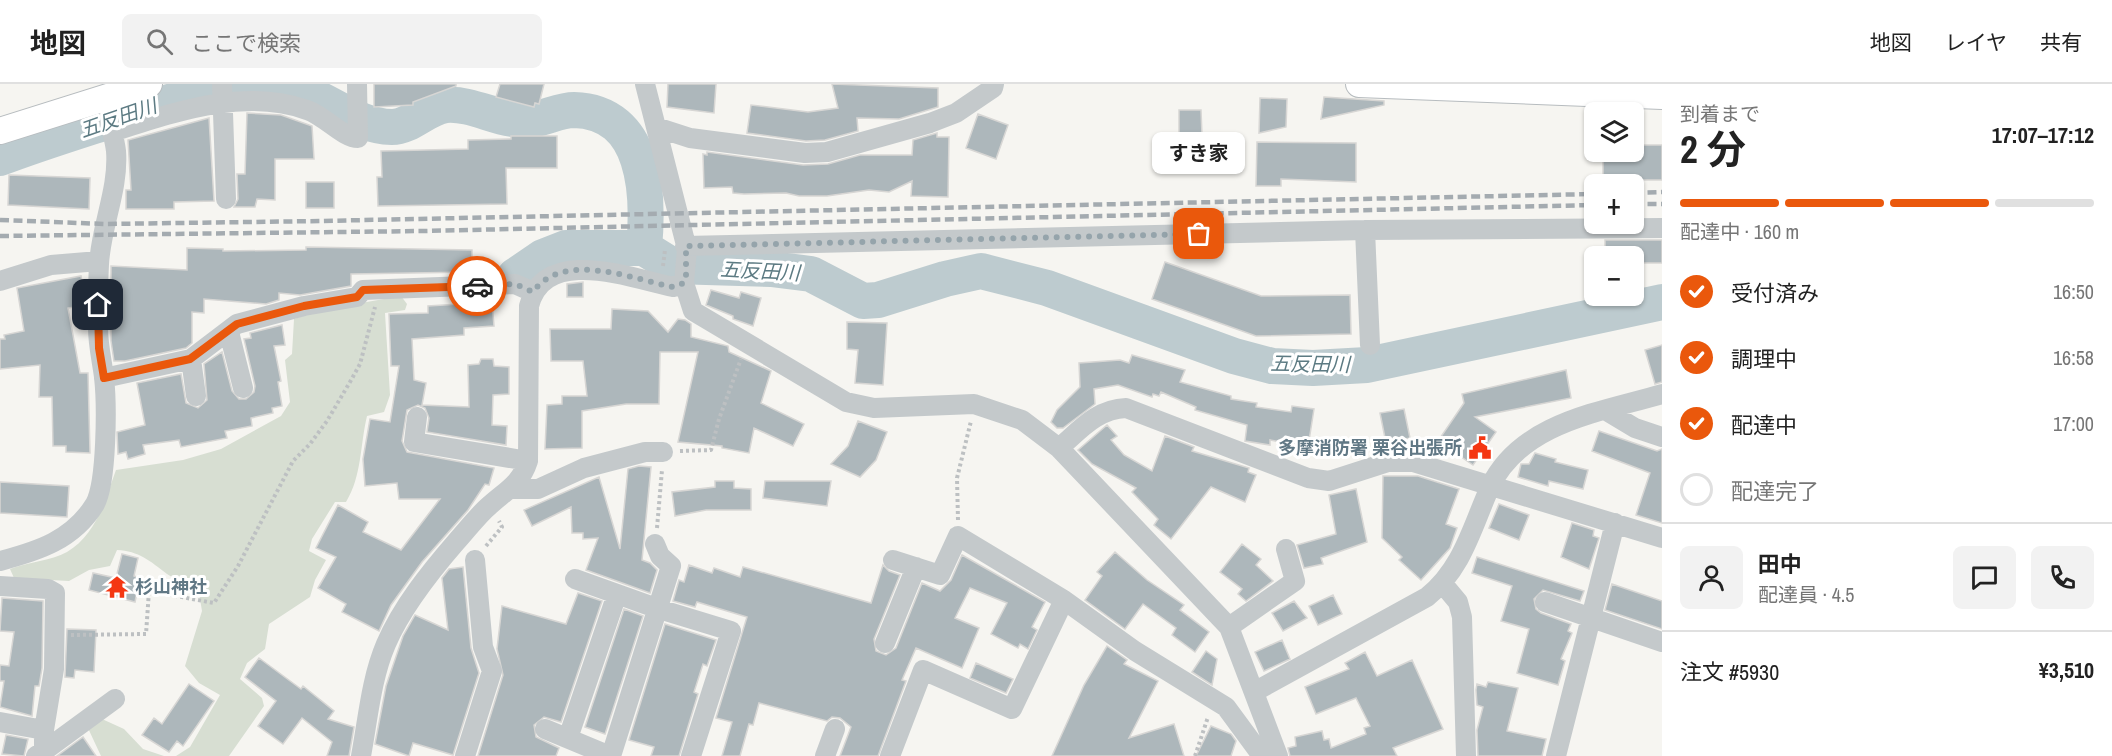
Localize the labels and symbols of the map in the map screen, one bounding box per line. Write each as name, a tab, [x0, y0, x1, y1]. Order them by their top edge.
water label: 五反田川	[76, 91, 162, 143]
callout: すき家	[1152, 132, 1246, 174]
pin	[1173, 208, 1224, 259]
water label: 五反田川	[719, 255, 803, 286]
courier	[447, 256, 507, 316]
pin	[72, 279, 123, 330]
water label: 五反田川	[1270, 349, 1352, 378]
place label: 多摩消防署 栗谷出張所	[1278, 435, 1462, 460]
public building icon: 多摩消防署 栗谷出張所	[1467, 435, 1493, 461]
temple icon: 杉山神社	[104, 574, 130, 600]
place label: 杉山神社	[135, 574, 207, 599]

